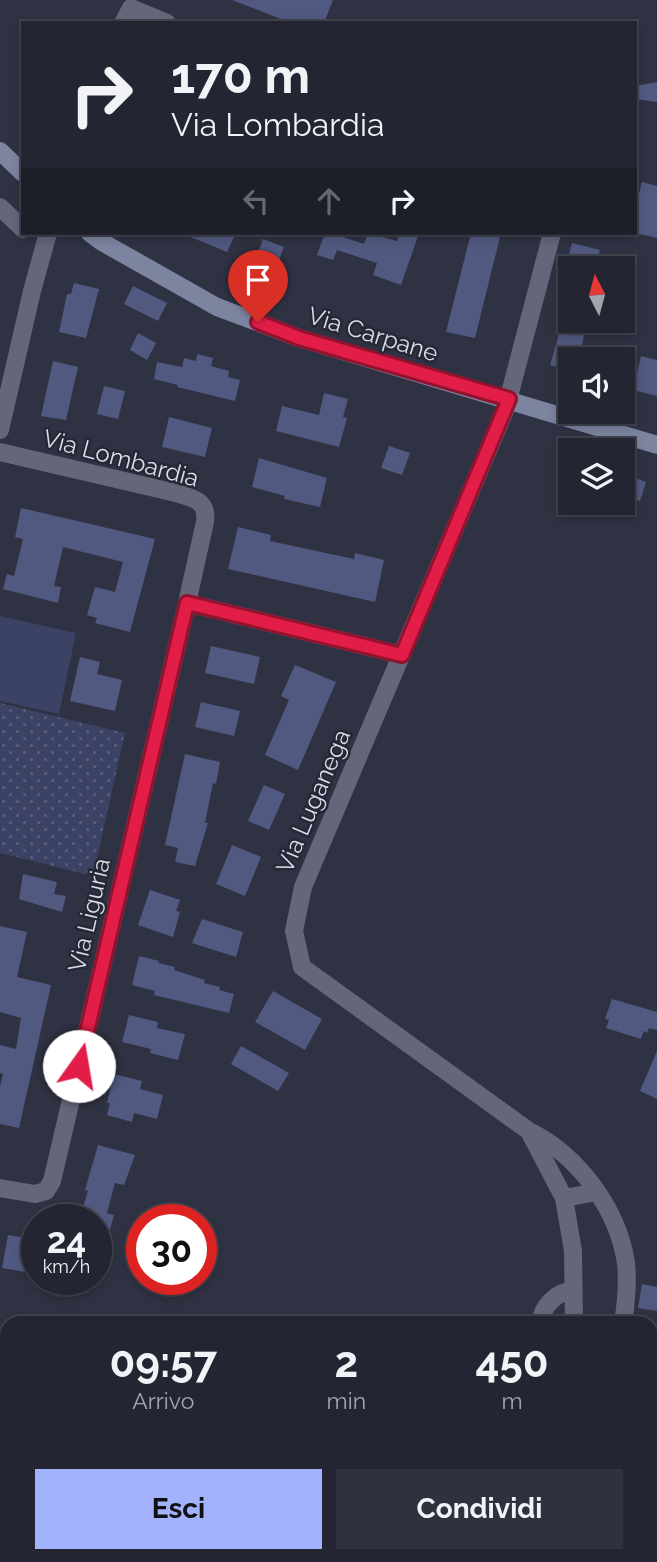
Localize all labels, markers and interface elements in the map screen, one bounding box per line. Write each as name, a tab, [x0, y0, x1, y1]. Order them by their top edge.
text: 170 m	[171, 47, 310, 104]
icon: right	[56, 49, 147, 140]
text: Via Lombardia	[171, 106, 384, 143]
icon: left	[237, 182, 275, 220]
icon: ahead	[310, 182, 348, 220]
icon: right	[383, 182, 421, 220]
pin	[228, 250, 288, 322]
north arrow	[558, 256, 635, 332]
map controls	[558, 256, 635, 515]
icon: arrive	[239, 261, 277, 299]
street label: Via Carpane	[304, 300, 442, 368]
button: sound	[558, 347, 635, 424]
street label: Via Lombardia	[40, 423, 202, 493]
button: layers	[558, 438, 635, 515]
street label: Via Luganega	[270, 725, 356, 877]
street label: Via Liguria	[62, 855, 116, 975]
position arrow	[42, 1029, 116, 1103]
speed limit sign: 30	[126, 1204, 217, 1295]
text: 24	[47, 1220, 86, 1261]
text: km/h	[43, 1256, 90, 1277]
text: 09:57	[109, 1338, 217, 1387]
text: 2	[334, 1338, 358, 1387]
text: 450	[476, 1338, 549, 1387]
text: Arrivo	[132, 1387, 194, 1414]
text: min	[327, 1387, 366, 1414]
text: m	[501, 1387, 523, 1414]
button: Esci	[35, 1469, 322, 1549]
button: Condividi	[336, 1469, 623, 1549]

